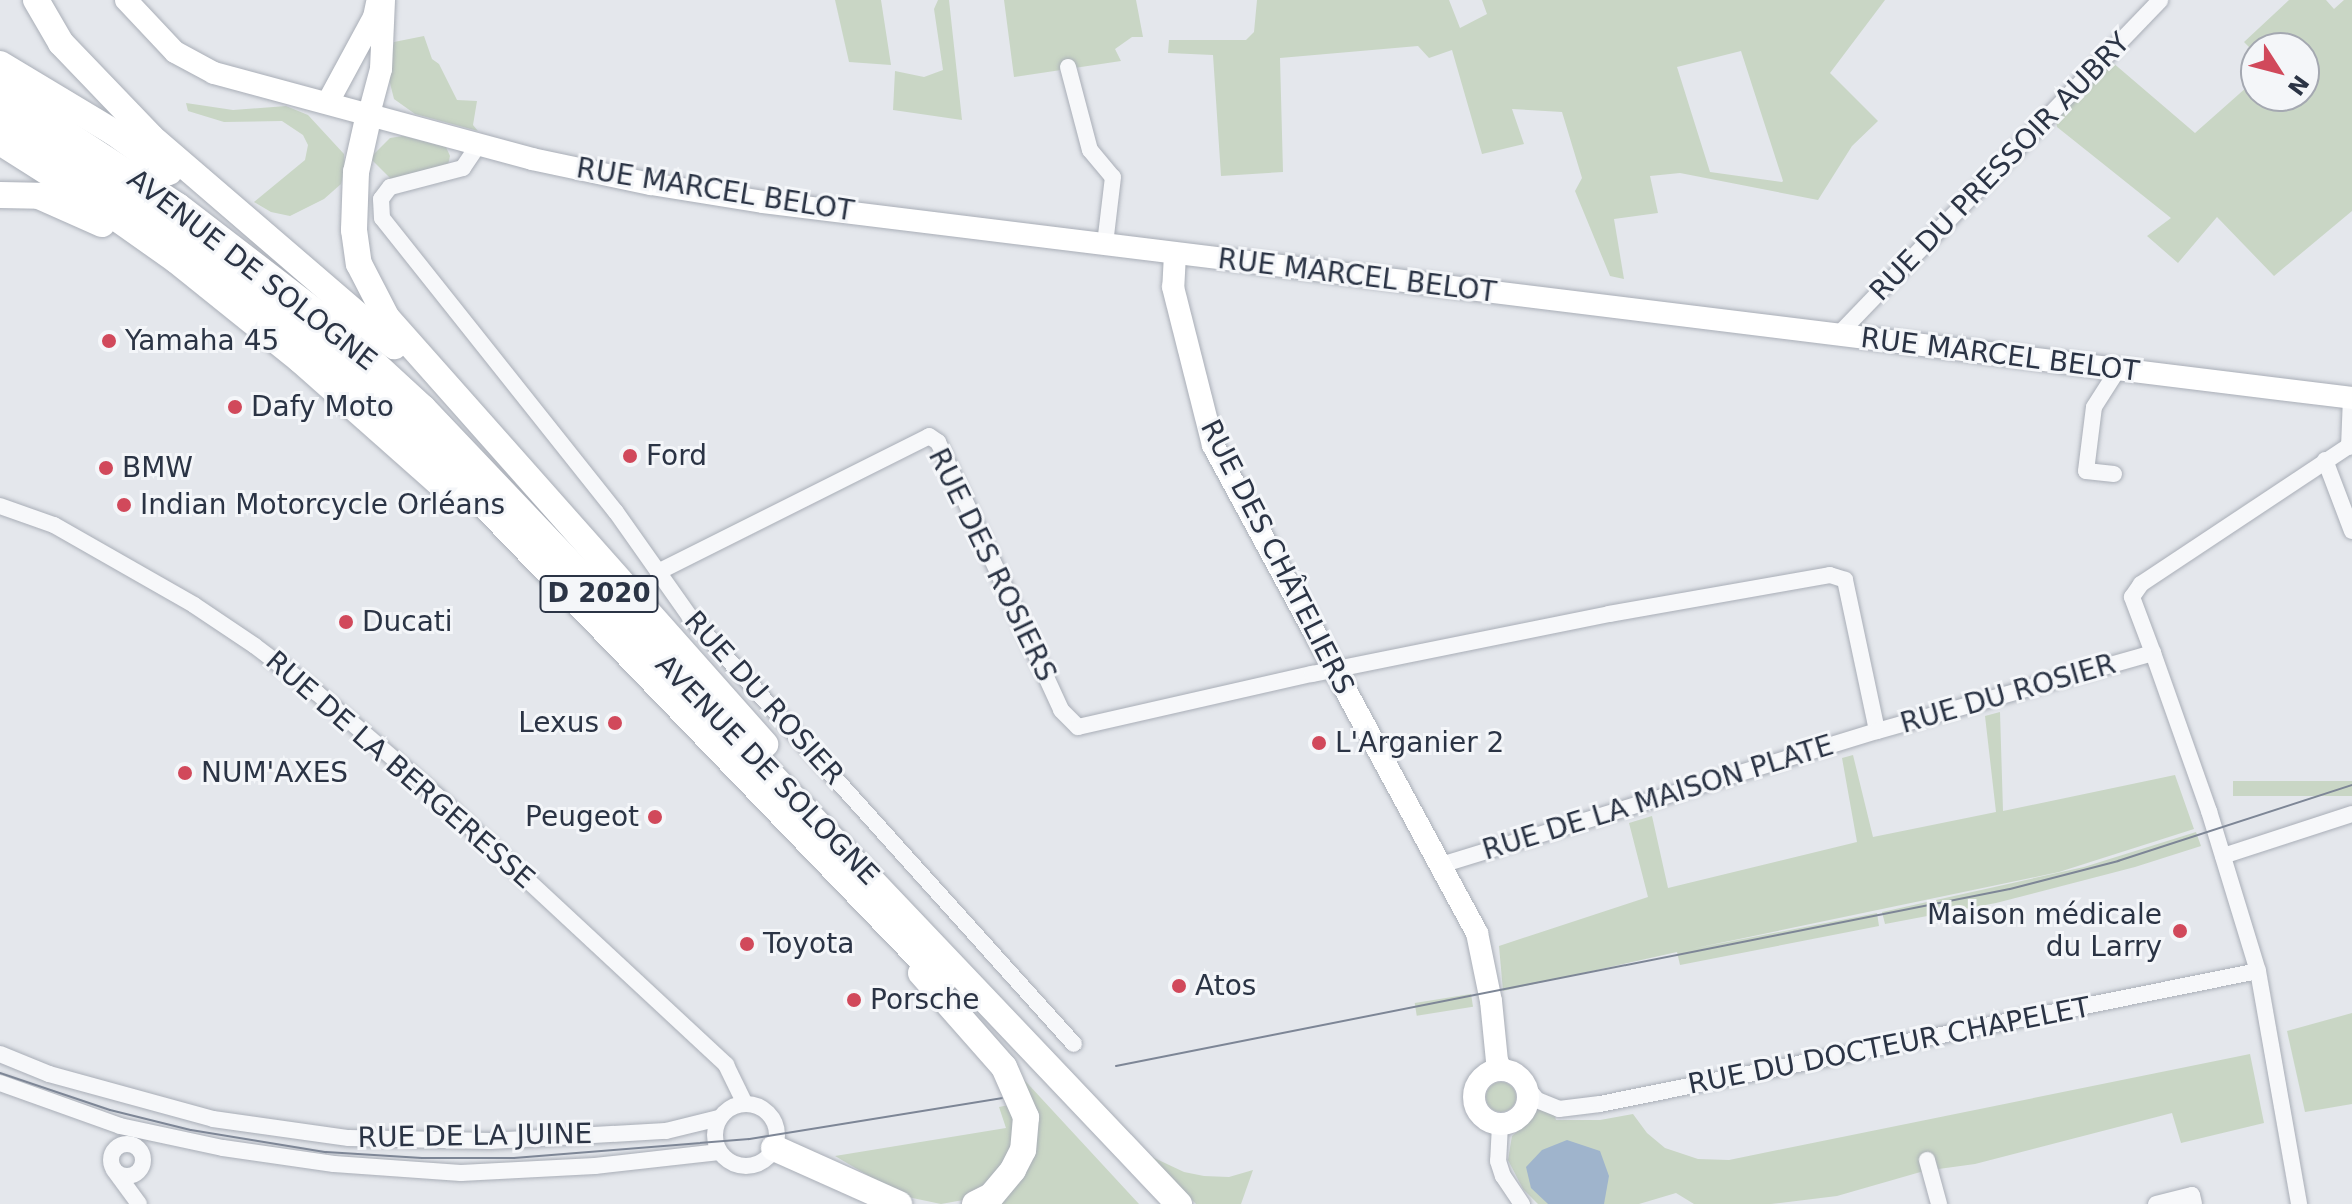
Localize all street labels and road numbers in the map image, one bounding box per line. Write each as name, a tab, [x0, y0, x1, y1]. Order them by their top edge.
street label: RUE DU PRESSOIR AUBRY	[1863, 26, 2137, 308]
street label: RUE MARCEL BELOT	[574, 151, 856, 229]
street label: AVENUE DE SOLOGNE	[121, 162, 383, 378]
street label: RUE MARCEL BELOT	[1216, 242, 1498, 310]
street label: RUE MARCEL BELOT	[1859, 321, 2141, 389]
street label: RUE DES CHÂTELIERS	[1193, 414, 1361, 700]
street label: RUE DES ROSIERS	[921, 443, 1063, 687]
road number: D 2020	[539, 572, 659, 616]
street label: RUE DU ROSIER	[677, 604, 851, 792]
street label: RUE DE LA BERGERESSE	[259, 644, 541, 896]
street label: RUE DU ROSIER	[1897, 647, 2119, 741]
street label: AVENUE DE SOLOGNE	[648, 648, 886, 892]
street label: RUE DE LA MAISON PLATE	[1479, 729, 1837, 867]
street label: RUE DU DOCTEUR CHAPELET	[1685, 990, 2093, 1102]
street label: RUE DE LA JUINE	[357, 1117, 593, 1155]

